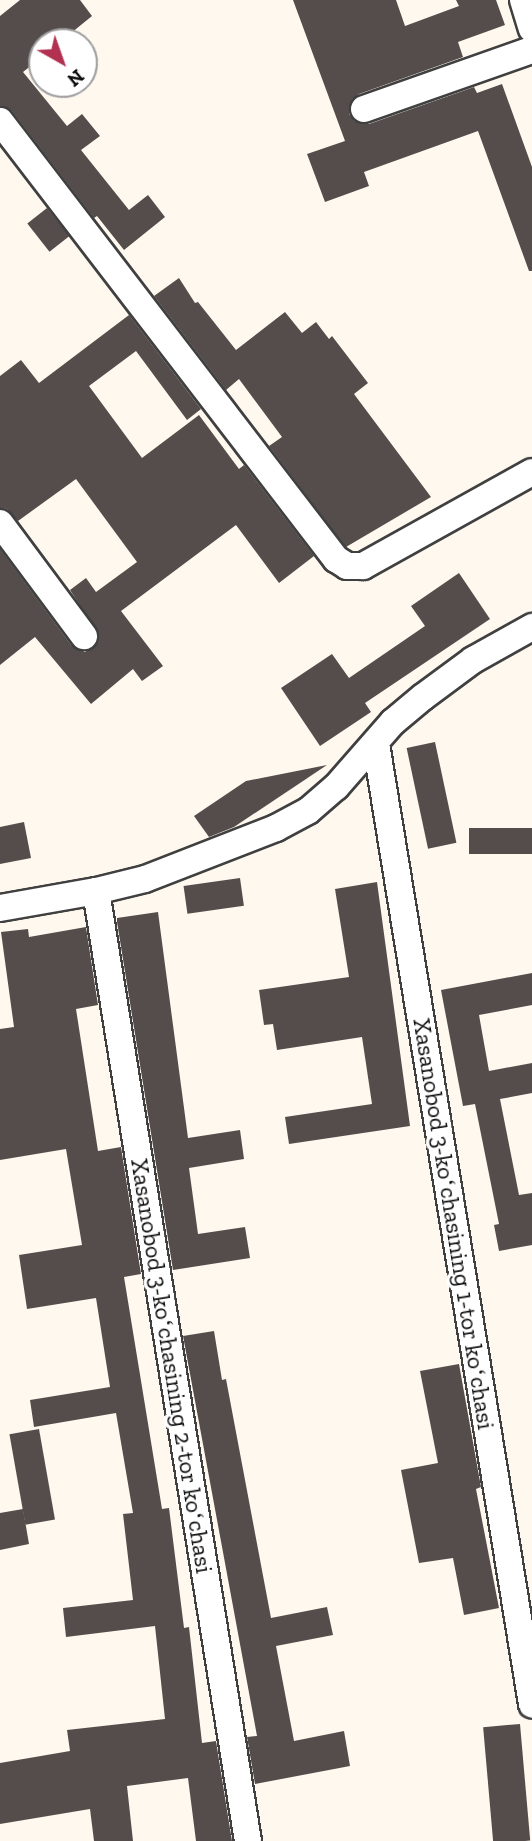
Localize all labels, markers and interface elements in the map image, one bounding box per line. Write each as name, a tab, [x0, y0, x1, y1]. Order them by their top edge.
north arrow	[28, 28, 98, 98]
text: N	[63, 64, 88, 91]
street label: Xasanobod 3-koʻchasining 1-tor koʻchasi	[407, 1016, 501, 1432]
street label: Xasanobod 3-koʻchasining 2-tor koʻchasi	[125, 1157, 219, 1575]

